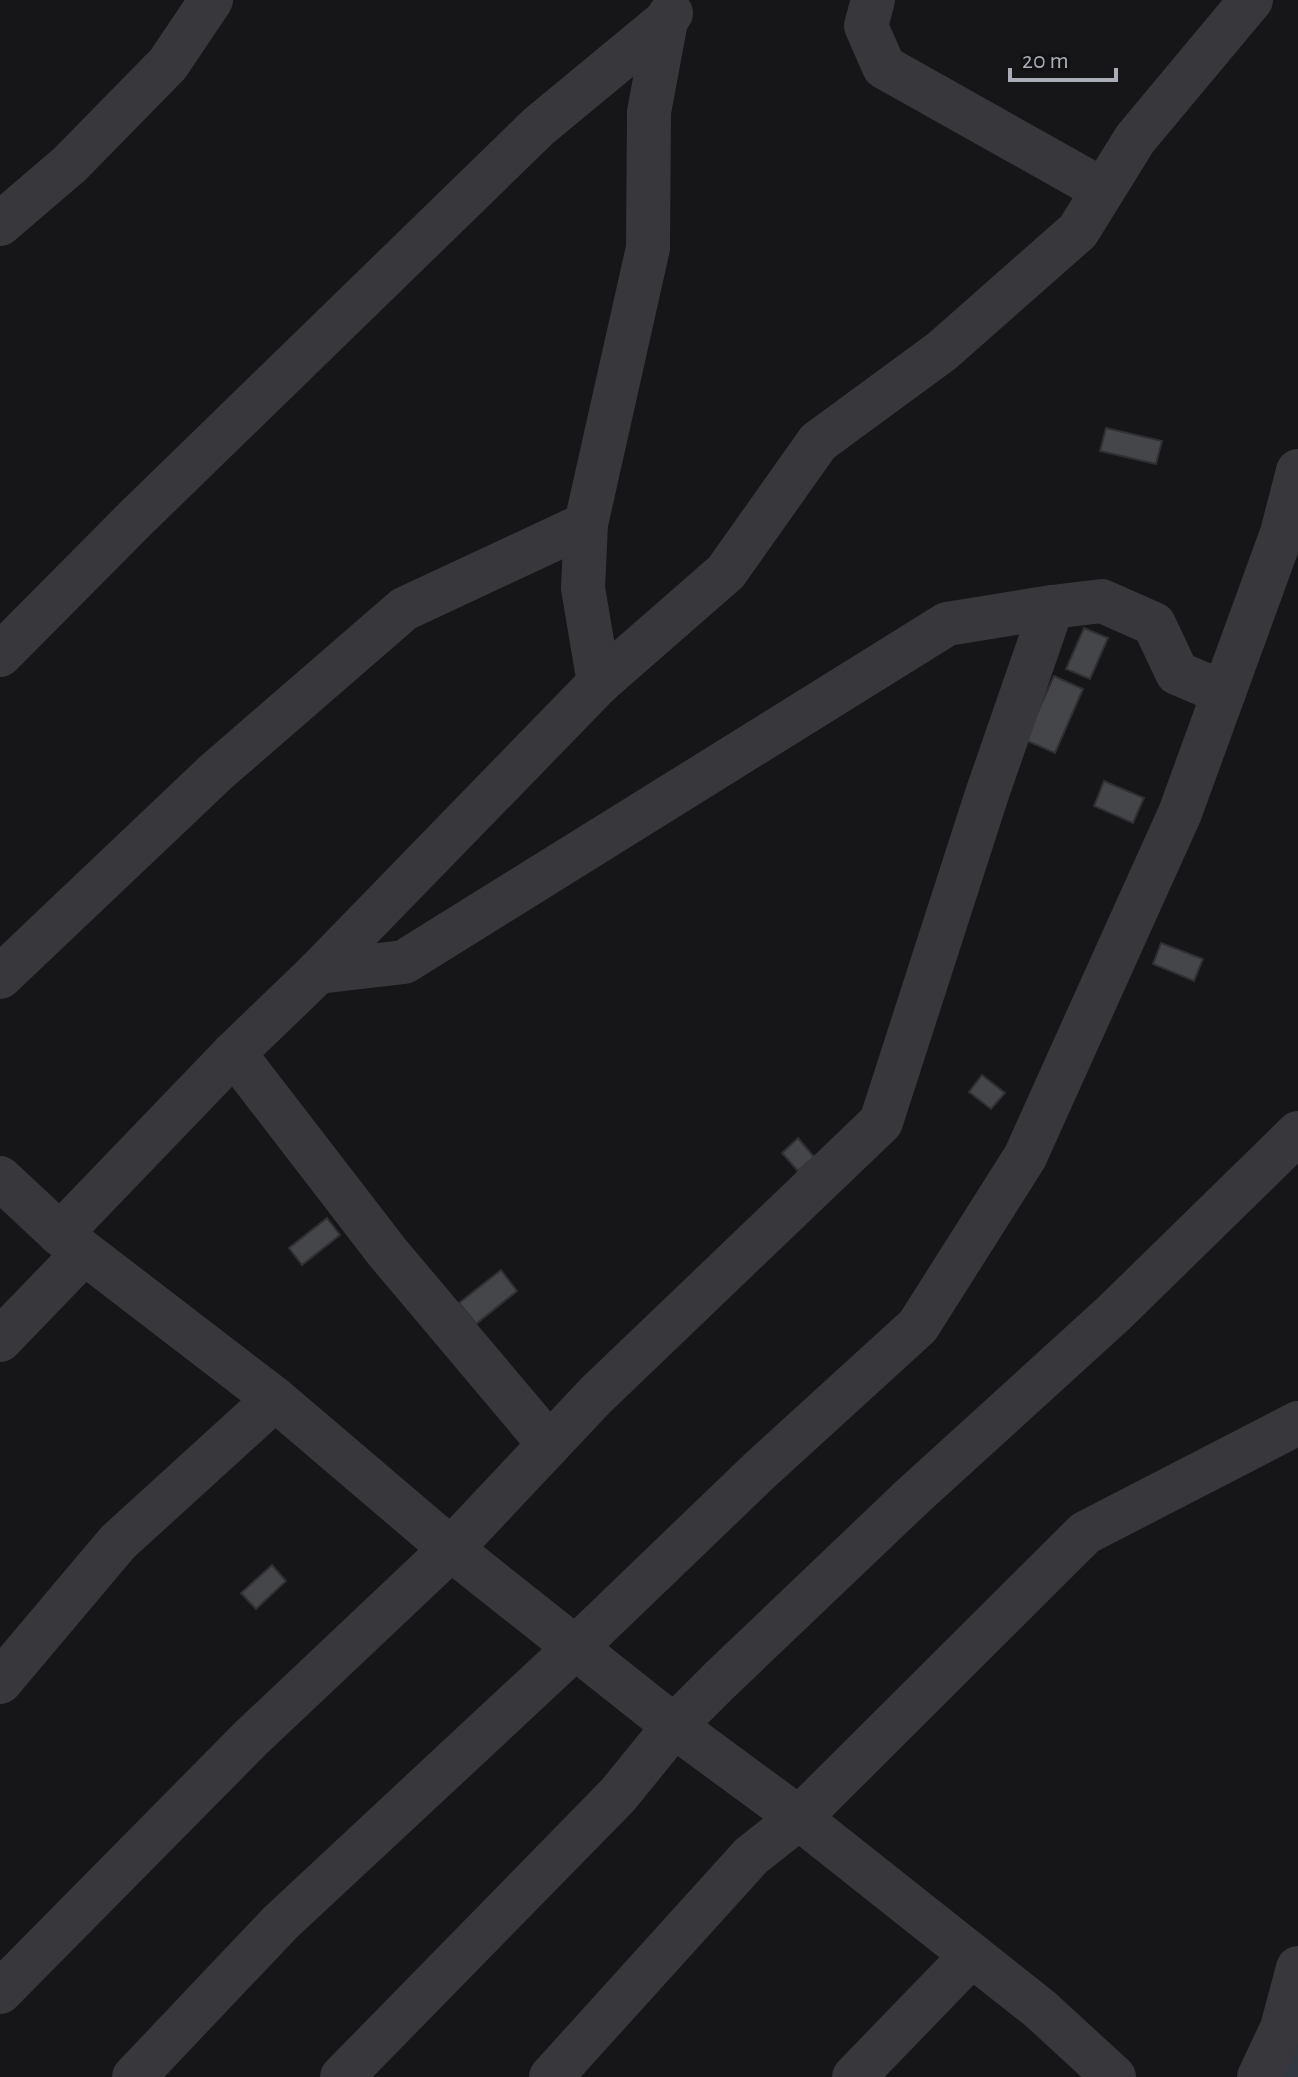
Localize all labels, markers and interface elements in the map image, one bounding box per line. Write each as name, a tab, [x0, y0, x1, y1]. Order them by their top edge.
scale bar	[1010, 32, 1116, 82]
text: 20 m	[1022, 49, 1069, 73]

